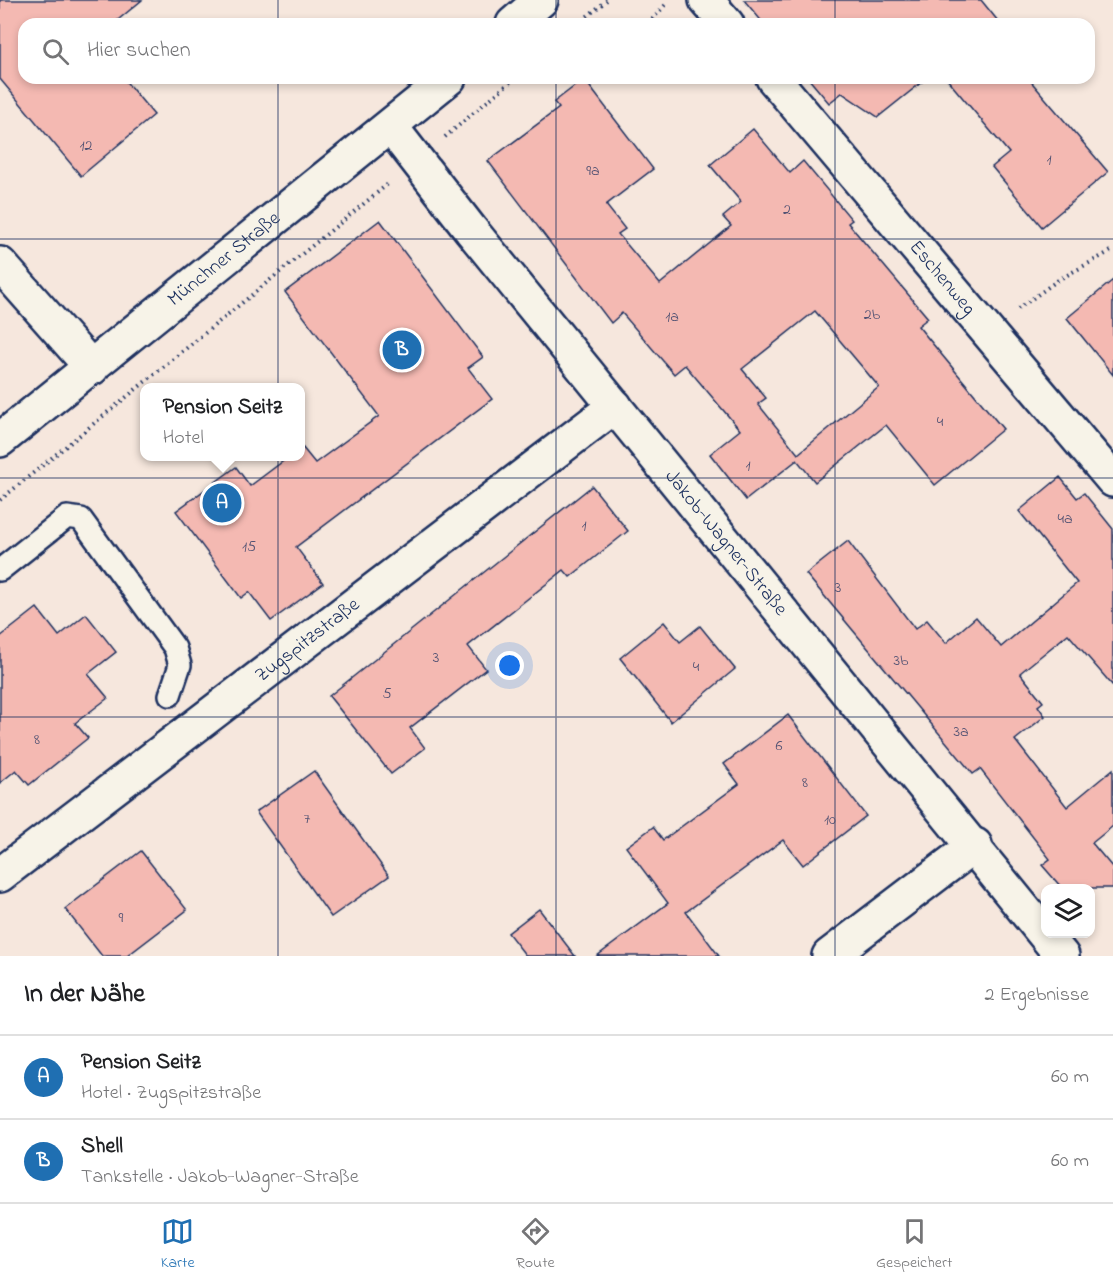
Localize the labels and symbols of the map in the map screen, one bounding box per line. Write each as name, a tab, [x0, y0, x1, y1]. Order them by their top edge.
house number: 12	[79, 134, 93, 158]
house number: 1	[1046, 148, 1052, 172]
house number: 9a	[586, 159, 600, 183]
house number: 2	[783, 198, 791, 222]
street label: Münchner Straße	[161, 205, 287, 314]
street label: Eschenweg	[902, 234, 983, 323]
house number: 2b	[864, 303, 881, 327]
house number: 1a	[665, 305, 679, 329]
pin: B	[382, 328, 422, 372]
house number: 4	[937, 410, 944, 434]
house number: 1	[745, 454, 751, 478]
street label: Jakob-Wagner-Straße	[657, 464, 794, 622]
pin: A	[202, 480, 242, 526]
house number: 4a	[1057, 507, 1073, 531]
house number: 1	[581, 514, 587, 538]
house number: 15	[242, 535, 256, 559]
house number: 3	[835, 576, 841, 600]
street label: Zugspitzstraße	[249, 591, 366, 690]
house number: 3	[433, 646, 439, 670]
house number: 3b	[893, 649, 909, 673]
your location	[495, 651, 524, 680]
house number: 4	[693, 655, 700, 679]
house number: 5	[382, 682, 392, 706]
house number: 3a	[953, 720, 969, 744]
house number: 8	[34, 728, 40, 752]
house number: 6	[775, 734, 783, 758]
house number: 8	[802, 771, 808, 795]
house number: 7	[304, 807, 311, 831]
house number: 10	[824, 808, 836, 832]
house number: 9	[119, 906, 124, 930]

